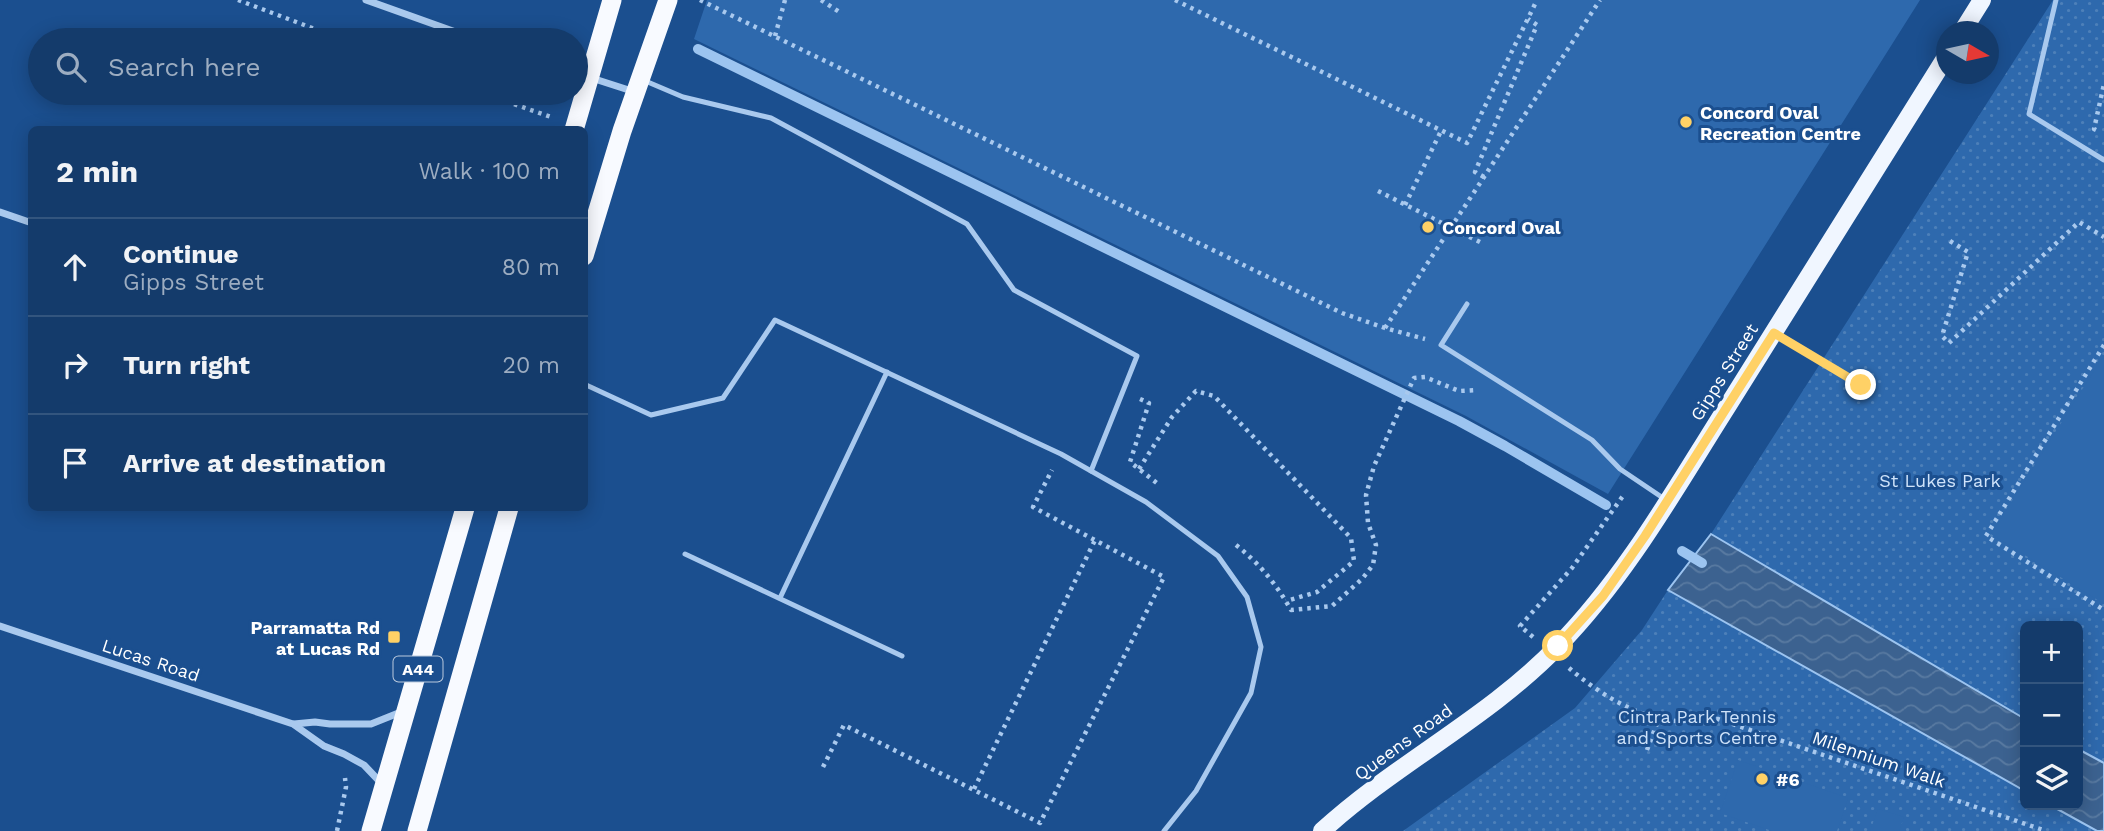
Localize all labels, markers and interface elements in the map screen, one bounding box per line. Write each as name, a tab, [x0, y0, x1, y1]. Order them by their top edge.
north arrow	[1936, 21, 1999, 84]
search box	[28, 28, 588, 105]
icon: search	[52, 48, 90, 86]
text: Search here	[108, 52, 260, 82]
place label: Concord Oval Recreation Centre	[1700, 102, 1861, 144]
marker: Concord Oval Recreation Centre	[1678, 114, 1694, 130]
text: 2 min	[56, 154, 138, 189]
text: Walk · 100 m	[418, 158, 560, 185]
place label: Concord Oval	[1442, 217, 1561, 238]
marker: Concord Oval	[1420, 219, 1436, 235]
text: Continue	[123, 239, 239, 269]
icon: ahead	[56, 248, 94, 286]
text: 80 m	[502, 254, 560, 281]
text: Gipps Street	[123, 269, 264, 296]
street label: Gipps Street	[1686, 319, 1762, 424]
icon: right	[56, 346, 94, 384]
text: Turn right	[123, 350, 250, 380]
text: 20 m	[503, 352, 560, 379]
route end	[1845, 369, 1876, 400]
icon: arrive	[56, 444, 94, 482]
text: Arrive at destination	[123, 448, 386, 478]
park label: St Lukes Park	[1879, 470, 2001, 491]
place label: Parramatta Rd at Lucas Rd	[251, 617, 380, 659]
map controls	[2020, 621, 2083, 810]
button: +	[2020, 621, 2083, 684]
marker: Parramatta Rd at Lucas Rd	[386, 629, 402, 645]
route start	[1542, 630, 1573, 661]
street label: Lucas Road	[99, 634, 203, 686]
road number: A44	[394, 656, 442, 682]
button: −	[2020, 684, 2083, 747]
street label: Queens Road	[1350, 699, 1456, 785]
park label: Cintra Park Tennis and Sports Centre	[1617, 706, 1778, 748]
street label: Milennium Walk	[1810, 726, 1948, 792]
button: layers	[2020, 747, 2083, 810]
place label: #6	[1776, 769, 1799, 790]
marker: #6	[1754, 771, 1770, 787]

